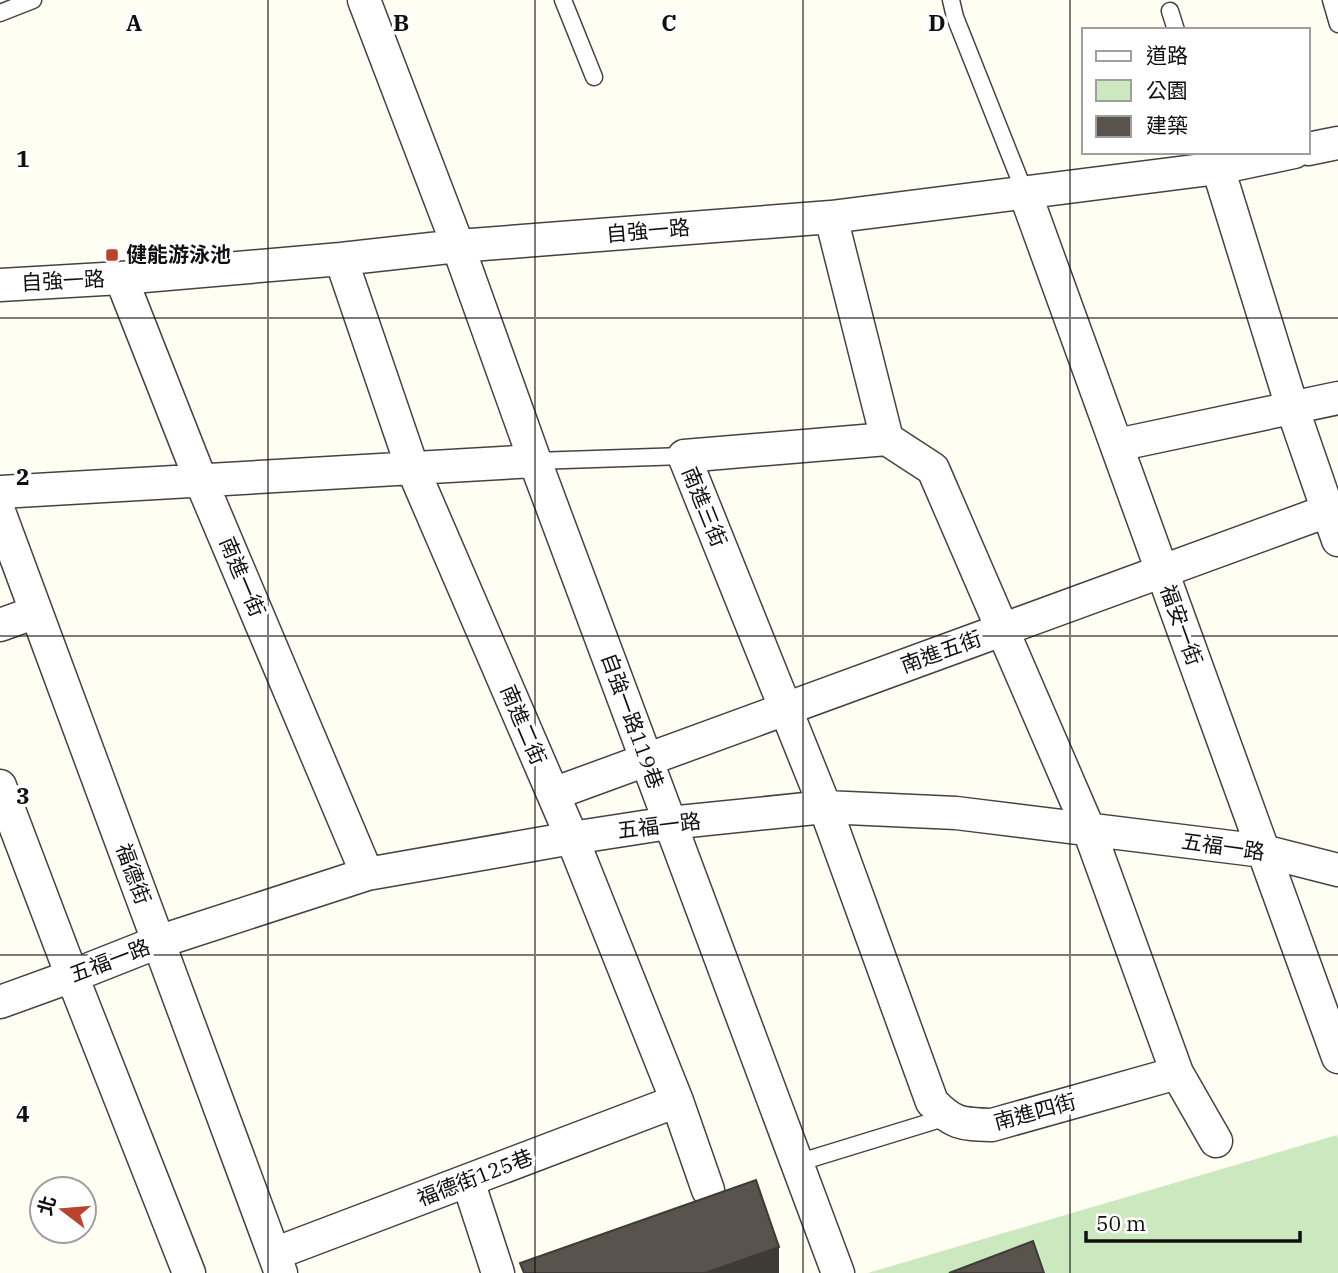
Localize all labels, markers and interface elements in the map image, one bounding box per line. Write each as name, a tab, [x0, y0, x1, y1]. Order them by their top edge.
text: A	[126, 7, 142, 37]
text: B	[393, 7, 409, 37]
text: C	[661, 7, 677, 37]
text: D	[928, 7, 946, 37]
legend	[1082, 28, 1310, 154]
text: 道路	[1146, 41, 1188, 69]
text: 公園	[1146, 76, 1188, 104]
text: 建築	[1146, 111, 1188, 139]
text: 1	[16, 143, 30, 173]
street label: 自強一路	[605, 212, 691, 248]
place label: 健能游泳池	[126, 240, 231, 268]
marker: 健能游泳池	[104, 247, 120, 263]
street label: 自強一路	[20, 264, 106, 296]
text: 2	[16, 461, 30, 491]
street label: 南進三街	[676, 462, 734, 551]
street label: 南進一街	[214, 532, 272, 621]
street label: 福安一街	[1154, 580, 1209, 669]
street label: 南進五街	[896, 624, 985, 679]
street label: 自強一路119巷	[595, 649, 671, 793]
street label: 南進二街	[495, 680, 553, 769]
text: 3	[16, 780, 30, 810]
street label: 五福一路	[615, 806, 702, 844]
street label: 五福一路	[1180, 826, 1267, 866]
street label: 福德街	[110, 839, 158, 908]
street label: 五福一路	[65, 932, 154, 988]
street label: 南進四街	[991, 1087, 1079, 1135]
text: 4	[16, 1098, 30, 1128]
street label: 福德街125巷	[413, 1142, 537, 1212]
north arrow	[28, 1175, 98, 1245]
text: 北	[33, 1193, 61, 1218]
scale bar	[1086, 1200, 1300, 1244]
text: 50 m	[1096, 1209, 1146, 1237]

